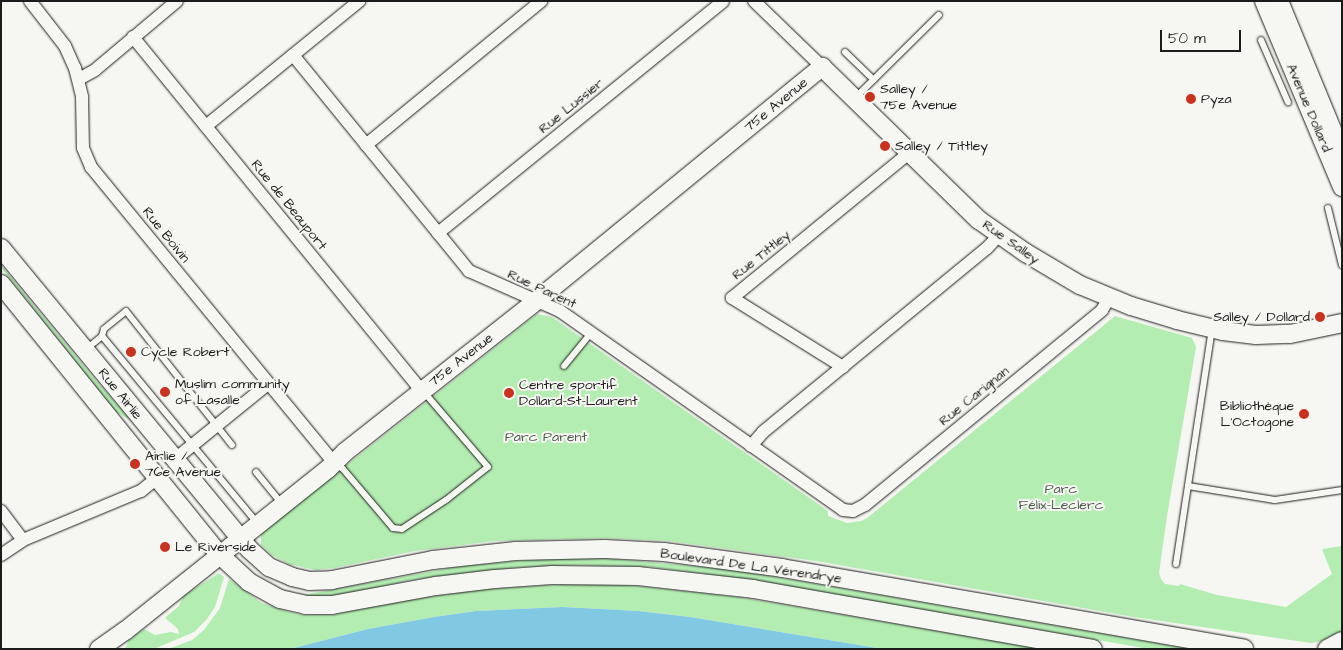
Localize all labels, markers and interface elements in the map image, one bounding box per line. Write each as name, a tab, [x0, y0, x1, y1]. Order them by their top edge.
scale bar	[1163, 20, 1244, 52]
text: 50 m	[1168, 28, 1206, 49]
street label: Avenue Dollard	[1283, 61, 1335, 155]
street label: 75e Avenue	[741, 74, 811, 136]
street label: Rue Lussier	[535, 75, 607, 137]
place label: Salley / 75e Avenue	[880, 81, 957, 114]
marker: Salley / 75e Avenue	[864, 91, 876, 103]
place label: Pyza	[1201, 91, 1232, 107]
marker: Pyza	[1185, 93, 1197, 105]
place label: Salley / Tittley	[895, 138, 988, 154]
marker: Salley / Tittley	[879, 140, 891, 152]
street label: Rue de Beauport	[247, 156, 331, 254]
street label: Rue Boivin	[139, 204, 193, 266]
street label: Rue Salley	[979, 216, 1043, 268]
street label: Rue Tittley	[729, 226, 793, 284]
street label: Rue Parent	[505, 266, 579, 312]
place label: Salley / Dollard	[1213, 309, 1310, 325]
marker: Salley / Dollard	[1314, 311, 1326, 323]
street label: 75e Avenue	[425, 330, 497, 390]
place label: Cycle Robert	[141, 344, 230, 360]
marker: Cycle Robert	[125, 346, 137, 358]
street label: Rue Carignan	[935, 363, 1013, 429]
street label: Rue Airlie	[94, 365, 146, 423]
place label: Muslim community of Lasalle	[175, 376, 290, 408]
place label: Centre sportif Dollard-St-Laurent	[519, 377, 638, 410]
marker: Muslim community of Lasalle	[159, 386, 171, 398]
marker: Centre sportif Dollard-St-Laurent	[503, 387, 515, 399]
place label: Bibliothèque L’Octogone	[1220, 398, 1294, 431]
marker: Bibliothèque L’Octogone	[1298, 408, 1310, 420]
park label: Parc Parent	[505, 429, 587, 445]
place label: Airlie / 76e Avenue	[145, 448, 221, 481]
marker: Airlie / 76e Avenue	[129, 458, 141, 470]
park label: Parc Félix-Leclerc	[1018, 481, 1104, 514]
place label: Le Riverside	[175, 539, 256, 555]
marker: Le Riverside	[159, 541, 171, 553]
street label: Boulevard De La Vérendrye	[659, 545, 843, 587]

